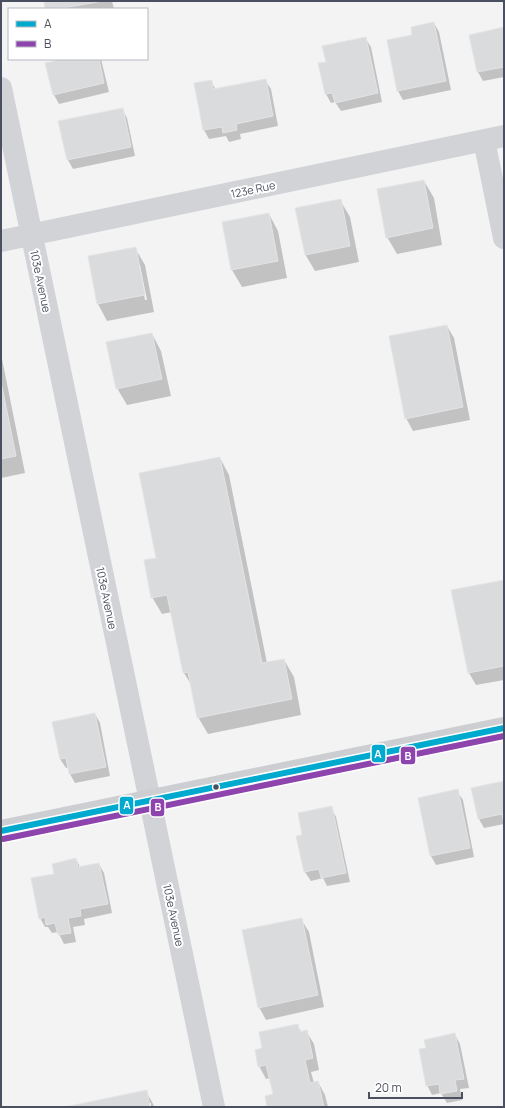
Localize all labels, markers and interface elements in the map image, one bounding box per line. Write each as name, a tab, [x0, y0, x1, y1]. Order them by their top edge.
legend	[8, 8, 148, 60]
text: A	[44, 15, 52, 32]
text: B	[44, 35, 51, 52]
street label: 123e Rue	[229, 177, 277, 201]
street label: 103e Avenue	[27, 248, 55, 314]
street label: 103e Avenue	[93, 565, 121, 631]
line badge: A	[371, 744, 386, 763]
text: A	[374, 746, 382, 761]
line badge: B	[400, 746, 416, 765]
text: B	[405, 748, 412, 763]
unlabelled marker	[211, 782, 221, 792]
line badge: A	[119, 796, 134, 815]
text: A	[123, 797, 131, 812]
line badge: B	[150, 798, 165, 817]
text: B	[155, 799, 162, 814]
street label: 103e Avenue	[160, 882, 188, 948]
scale bar	[369, 1074, 462, 1100]
text: 20 m	[375, 1079, 402, 1096]

